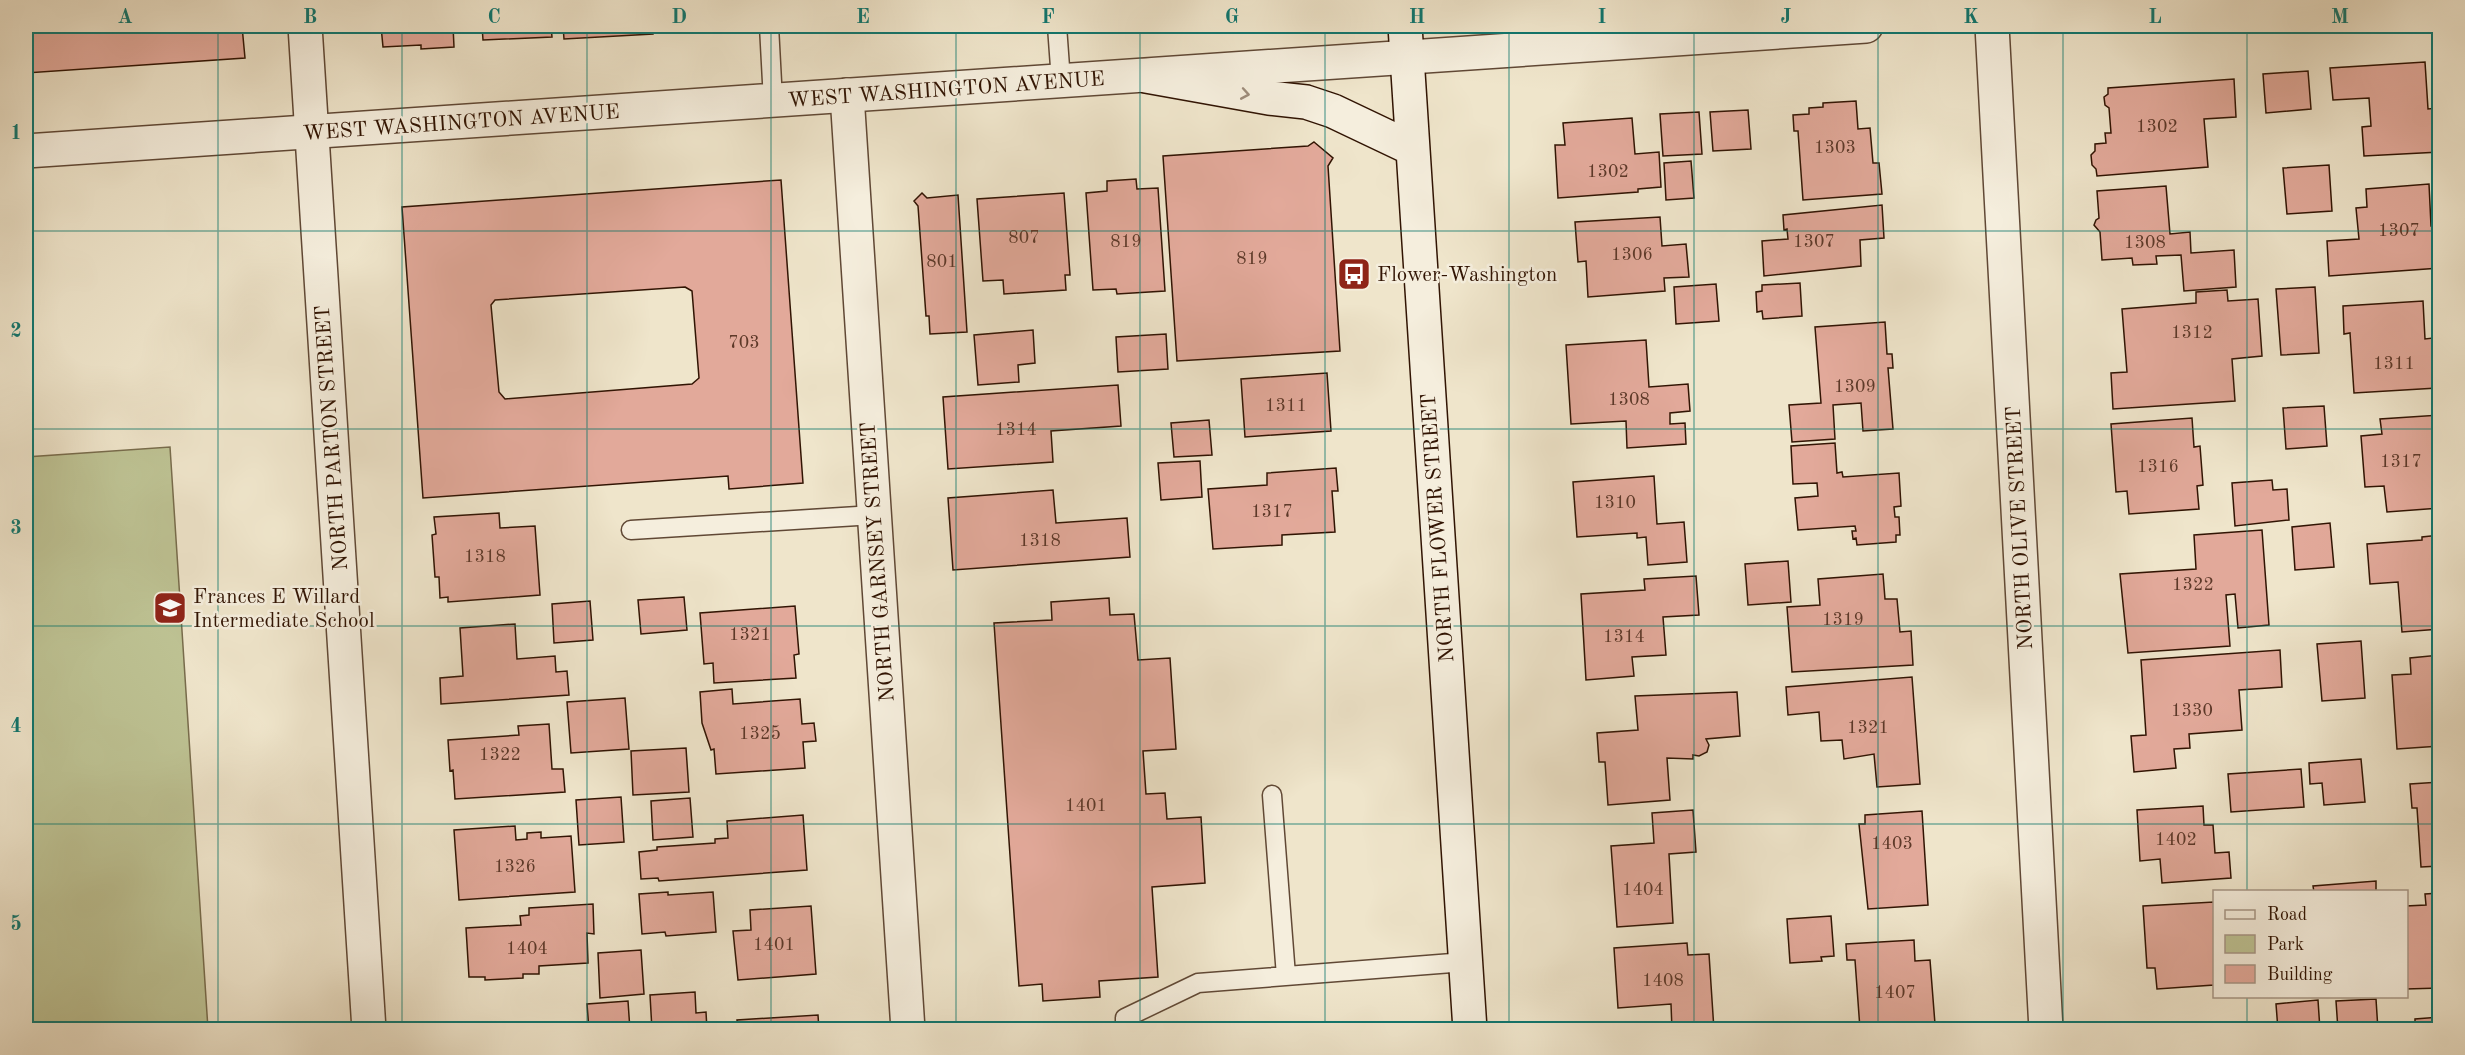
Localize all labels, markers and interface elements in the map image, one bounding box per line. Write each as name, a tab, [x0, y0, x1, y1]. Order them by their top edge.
text: A	[117, 8, 133, 28]
text: B	[303, 8, 317, 28]
text: C	[487, 8, 501, 28]
text: D	[671, 8, 687, 28]
text: E	[856, 8, 870, 28]
text: F	[1041, 8, 1055, 28]
text: G	[1225, 8, 1239, 28]
text: H	[1409, 8, 1425, 28]
text: I	[1598, 8, 1606, 28]
text: J	[1781, 8, 1792, 28]
text: K	[1963, 8, 1979, 28]
text: L	[2148, 8, 2162, 28]
text: M	[2331, 8, 2349, 28]
street label: WEST WASHINGTON AVENUE	[787, 69, 1105, 112]
one-way arrow	[1240, 87, 1250, 100]
street label: WEST WASHINGTON AVENUE	[302, 102, 620, 145]
house number: 1302	[2136, 118, 2178, 136]
text: 1	[10, 124, 22, 144]
house number: 1303	[1814, 139, 1856, 157]
house number: 1302	[1587, 163, 1629, 181]
house number: 1307	[2378, 222, 2420, 240]
house number: 807	[1008, 229, 1040, 247]
house number: 819	[1110, 233, 1142, 251]
house number: 1307	[1793, 233, 1835, 251]
house number: 1308	[2124, 234, 2166, 252]
house number: 1306	[1611, 246, 1653, 264]
house number: 819	[1236, 250, 1268, 268]
house number: 801	[926, 253, 958, 271]
bus stop icon: Flower-Washington	[1336, 256, 1372, 292]
place label: Flower-Washington	[1377, 265, 1557, 286]
street label: NORTH PARTON STREET	[313, 305, 352, 571]
text: 2	[10, 322, 22, 342]
house number: 1312	[2171, 324, 2213, 342]
house number: 703	[728, 334, 760, 352]
house number: 1311	[2373, 355, 2415, 373]
house number: 1309	[1834, 378, 1876, 396]
house number: 1308	[1608, 391, 1650, 409]
street label: NORTH FLOWER STREET	[1419, 393, 1458, 663]
house number: 1311	[1265, 397, 1307, 415]
street label: NORTH OLIVE STREET	[2004, 406, 2037, 650]
street label: NORTH GARNSEY STREET	[858, 421, 899, 703]
house number: 1314	[995, 421, 1037, 439]
house number: 1317	[2380, 453, 2422, 471]
house number: 1316	[2137, 458, 2179, 476]
house number: 1310	[1594, 494, 1636, 512]
house number: 1317	[1251, 503, 1293, 521]
text: 3	[10, 519, 22, 539]
house number: 1318	[1019, 532, 1061, 550]
house number: 1318	[464, 548, 506, 566]
house number: 1322	[2172, 576, 2214, 594]
place label: Frances E Willard Intermediate School	[193, 587, 375, 632]
school or university icon: Frances E Willard Intermediate School	[152, 590, 188, 626]
house number: 1319	[1822, 611, 1864, 629]
house number: 1321	[729, 626, 771, 644]
house number: 1314	[1603, 628, 1645, 646]
house number: 1330	[2171, 702, 2213, 720]
text: 4	[10, 717, 22, 737]
house number: 1321	[1847, 719, 1889, 737]
house number: 1325	[739, 725, 781, 743]
house number: 1322	[479, 746, 521, 764]
house number: 1401	[1065, 797, 1107, 815]
house number: 1402	[2155, 831, 2197, 849]
house number: 1403	[1871, 835, 1913, 853]
house number: 1326	[494, 858, 536, 876]
house number: 1404	[1622, 881, 1664, 899]
legend	[2213, 890, 2408, 998]
text: Road	[2267, 906, 2307, 924]
text: 5	[10, 914, 22, 935]
house number: 1401	[753, 936, 795, 954]
text: Park	[2267, 936, 2304, 954]
house number: 1404	[506, 940, 548, 958]
text: Building	[2267, 966, 2333, 984]
house number: 1408	[1642, 972, 1684, 990]
house number: 1407	[1874, 984, 1916, 1002]

